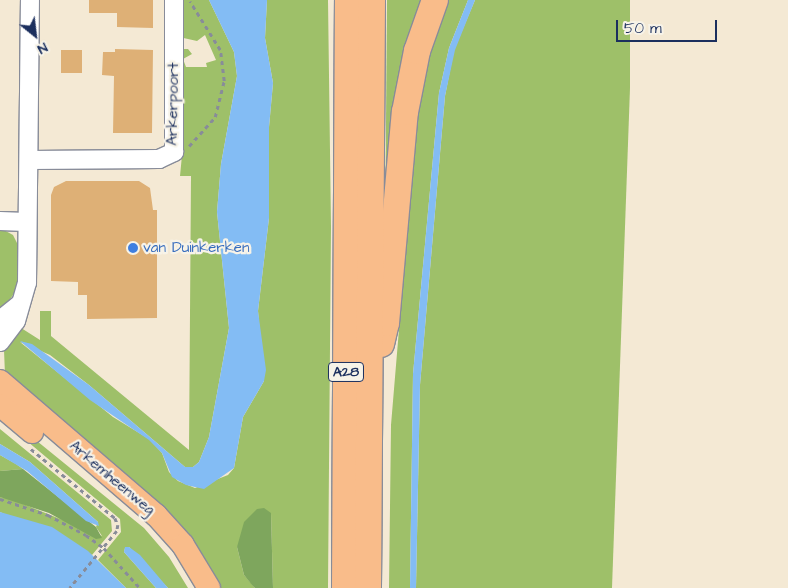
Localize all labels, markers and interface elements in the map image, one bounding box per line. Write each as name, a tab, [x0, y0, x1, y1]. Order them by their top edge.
north arrow	[10, 10, 60, 60]
scale bar	[618, 10, 719, 42]
text: 50 m	[624, 18, 662, 39]
text: N	[34, 37, 51, 59]
street label: Arkerpoort	[163, 62, 183, 146]
place label: van Duinkerken	[143, 239, 249, 257]
marker: van Duinkerken	[127, 242, 139, 254]
road number: A28	[327, 361, 365, 384]
street label: Arkemheenweg	[66, 437, 158, 519]

